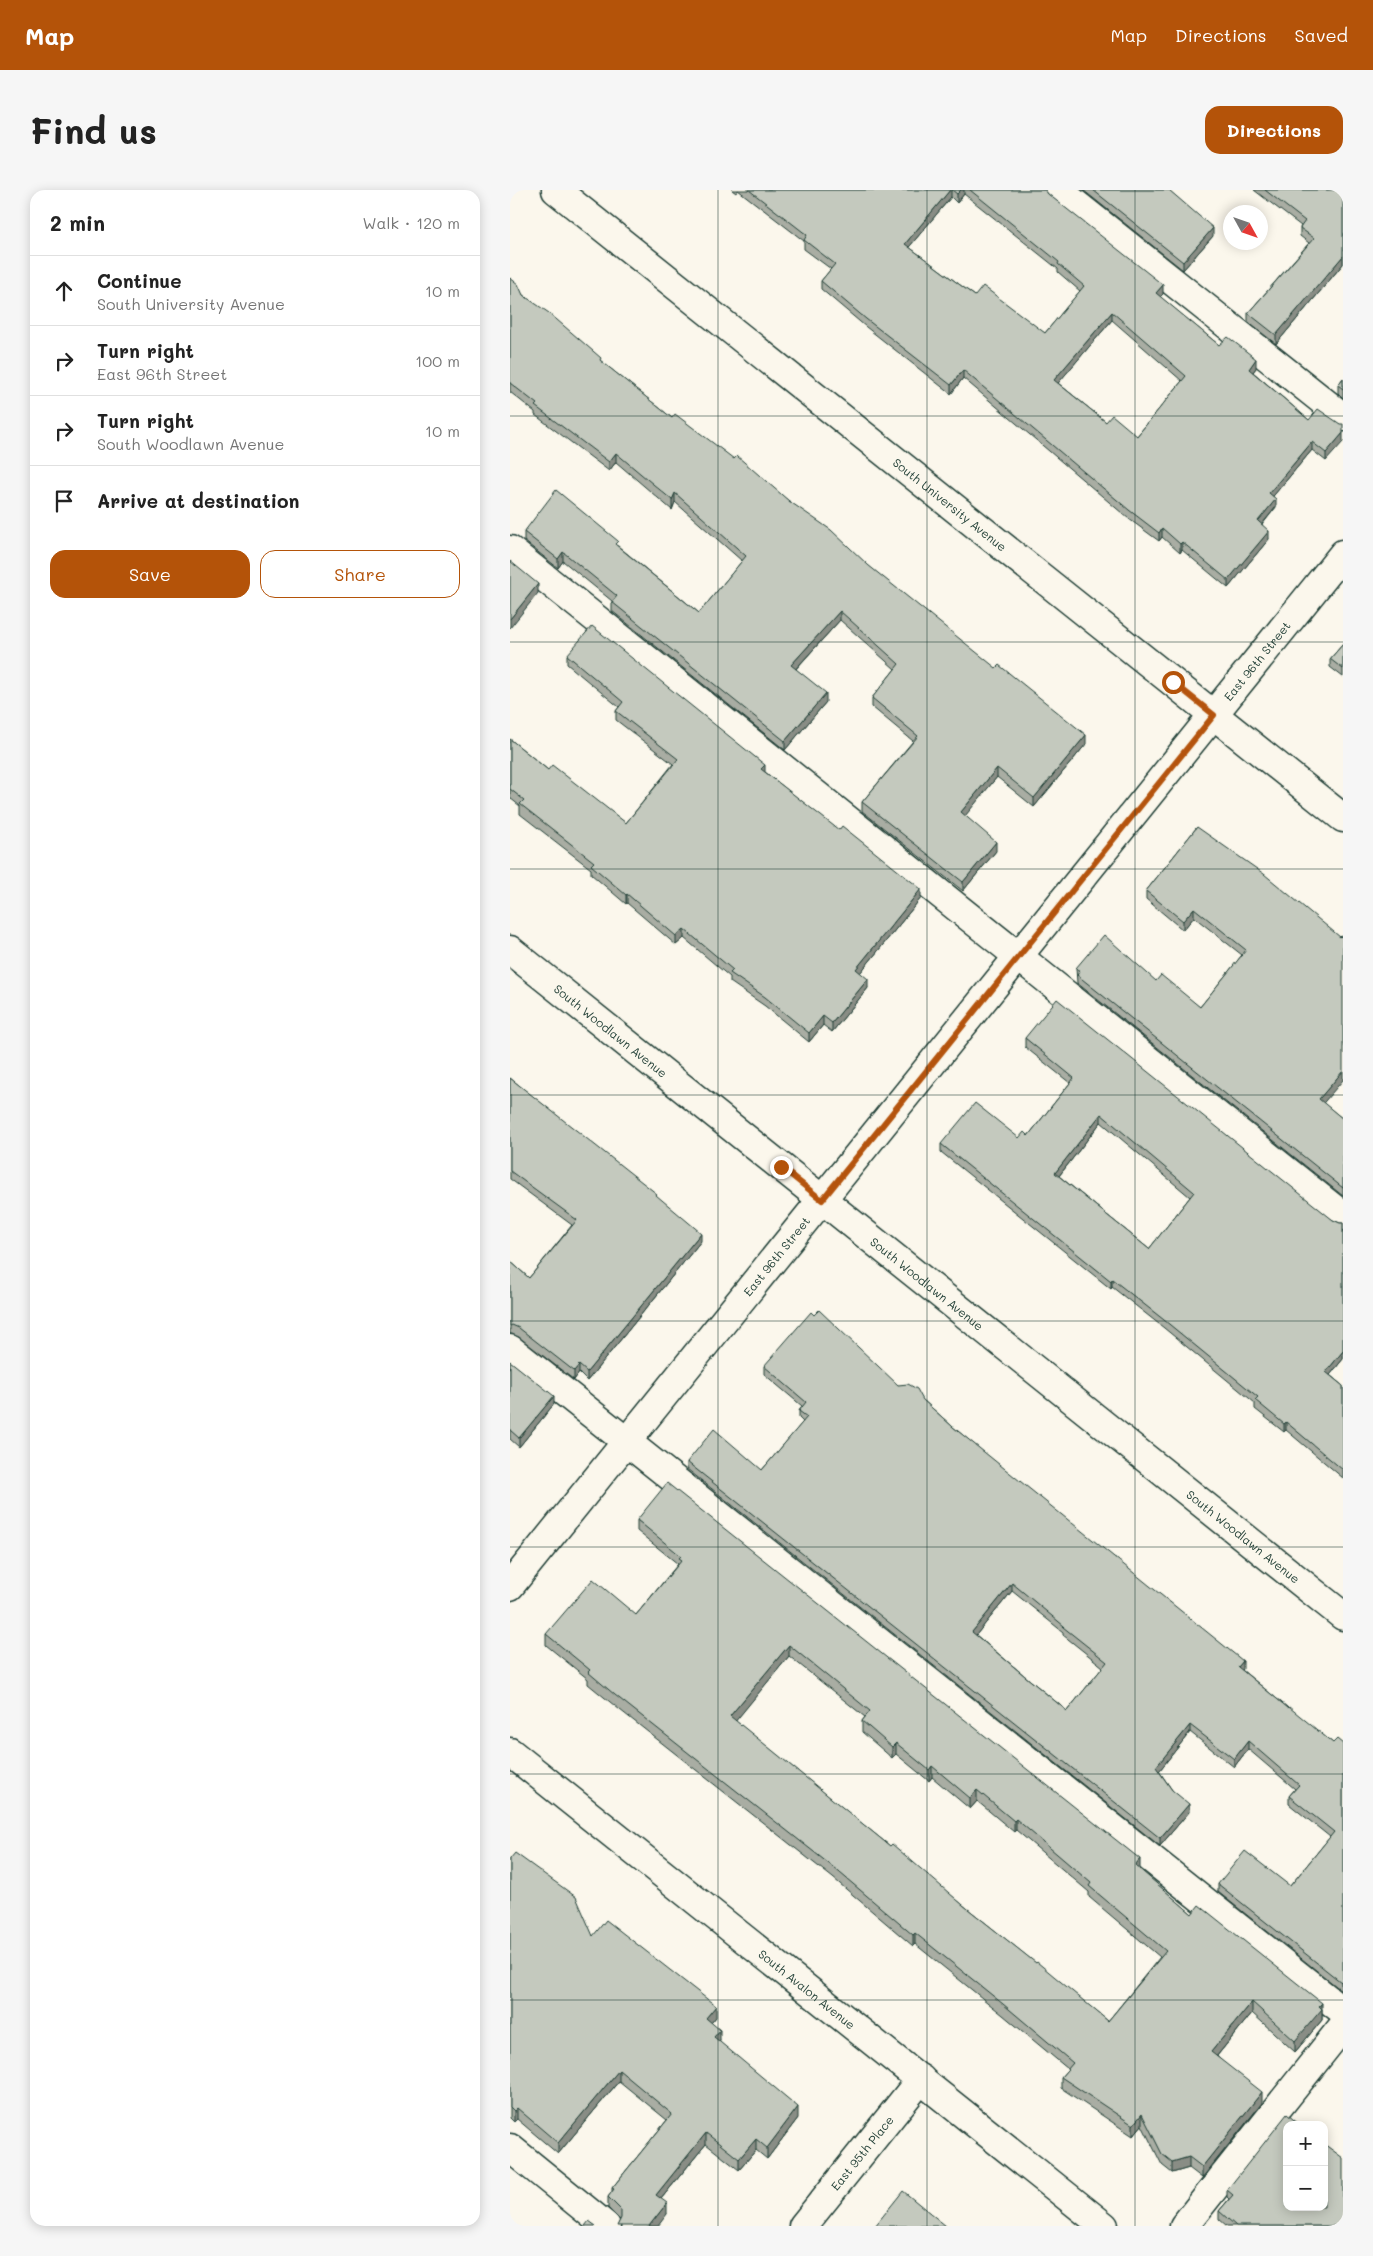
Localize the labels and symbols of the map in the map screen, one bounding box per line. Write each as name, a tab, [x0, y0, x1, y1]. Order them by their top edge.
north arrow	[1223, 205, 1268, 250]
street label: South University Avenue	[890, 454, 1010, 555]
street label: East 96th Street	[1220, 618, 1294, 704]
route start	[1162, 671, 1185, 694]
street label: South Woodlawn Avenue	[551, 980, 671, 1081]
route end	[770, 1156, 793, 1179]
street label: East 96th Street	[739, 1213, 813, 1299]
street label: South Woodlawn Avenue	[867, 1233, 987, 1334]
street label: South Woodlawn Avenue	[1183, 1486, 1303, 1587]
street label: South Avalon Avenue	[755, 1945, 859, 2033]
street label: East 95th Place	[827, 2112, 897, 2193]

